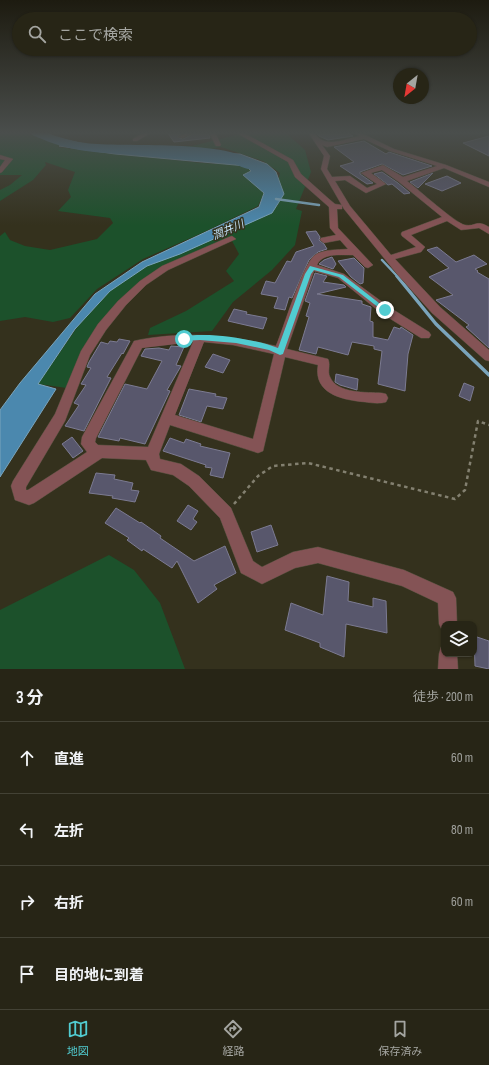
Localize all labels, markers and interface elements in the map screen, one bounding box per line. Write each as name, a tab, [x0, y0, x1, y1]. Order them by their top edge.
search box	[12, 12, 477, 56]
icon: search	[26, 23, 48, 45]
text: ここで検索	[58, 26, 133, 45]
north arrow	[393, 68, 429, 104]
water label: 潤井川	[210, 217, 247, 242]
route end	[376, 301, 394, 319]
route start	[175, 330, 193, 348]
map controls	[441, 621, 477, 657]
button: layers	[441, 621, 477, 657]
text: 3 分	[16, 688, 43, 708]
text: 徒歩 · 200 m	[413, 689, 473, 705]
icon: ahead	[16, 747, 38, 769]
text: 直進	[54, 750, 84, 769]
text: 60 m	[451, 750, 473, 766]
icon: left	[16, 819, 38, 841]
text: 左折	[54, 822, 84, 841]
text: 80 m	[451, 822, 473, 838]
icon: right	[16, 891, 38, 913]
text: 右折	[54, 894, 84, 913]
text: 60 m	[451, 894, 473, 910]
icon: arrive	[16, 963, 38, 985]
text: 目的地に到着	[54, 966, 144, 985]
tab: 地図	[67, 1018, 89, 1058]
tab: 経路	[222, 1018, 244, 1058]
tab: 保存済み	[378, 1018, 422, 1058]

